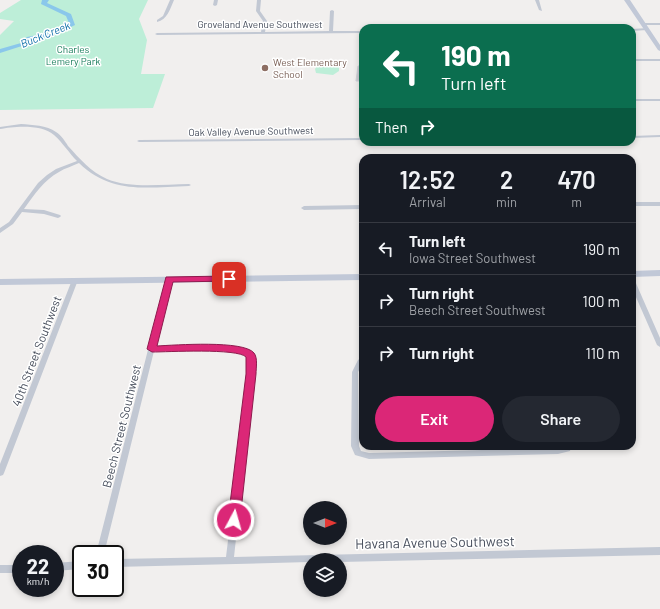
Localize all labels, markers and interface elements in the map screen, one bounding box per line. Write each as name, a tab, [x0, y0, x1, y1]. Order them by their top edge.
water label: Buck Creek	[18, 18, 72, 50]
street label: Groveland Avenue Southwest	[197, 18, 323, 30]
text: 190 m	[441, 38, 511, 72]
icon: left	[375, 40, 427, 92]
park label: Charles Lemery Park	[46, 43, 100, 67]
place label: West Elementary School	[273, 56, 347, 80]
marker: West Elementary School	[260, 63, 270, 73]
text: Turn left	[441, 72, 507, 94]
icon: right	[416, 116, 438, 138]
text: Then	[375, 118, 408, 136]
street label: Oak Valley Avenue Southwest	[188, 124, 314, 138]
text: 12:52	[399, 165, 456, 194]
text: 2	[500, 165, 513, 194]
text: 470	[558, 165, 596, 194]
text: Arrival	[409, 194, 446, 210]
text: min	[496, 194, 517, 210]
text: m	[571, 194, 582, 210]
text: Turn left	[409, 232, 465, 250]
icon: left	[375, 238, 397, 260]
text: 190 m	[583, 240, 620, 258]
text: Iowa Street Southwest	[409, 250, 536, 266]
pin	[212, 262, 246, 296]
icon: arrive	[218, 268, 240, 290]
text: Turn right	[409, 284, 474, 302]
icon: right	[375, 290, 397, 312]
text: 100 m	[582, 292, 620, 310]
street label: 40th Street Southwest	[8, 294, 64, 408]
text: Beech Street Southwest	[409, 302, 546, 318]
icon: right	[375, 342, 397, 364]
text: Turn right	[409, 344, 474, 362]
text: 110 m	[586, 344, 620, 362]
street label: Beech Street Southwest	[99, 363, 143, 489]
button: Exit	[375, 396, 494, 442]
button: Share	[502, 396, 620, 442]
position arrow	[213, 499, 255, 541]
north arrow	[303, 501, 347, 545]
map controls	[303, 501, 347, 597]
street label: Havana Avenue Southwest	[355, 532, 515, 552]
speed limit sign: 30	[72, 545, 124, 597]
button: layers	[303, 553, 347, 597]
text: 22	[27, 554, 49, 578]
text: km/h	[27, 575, 49, 587]

